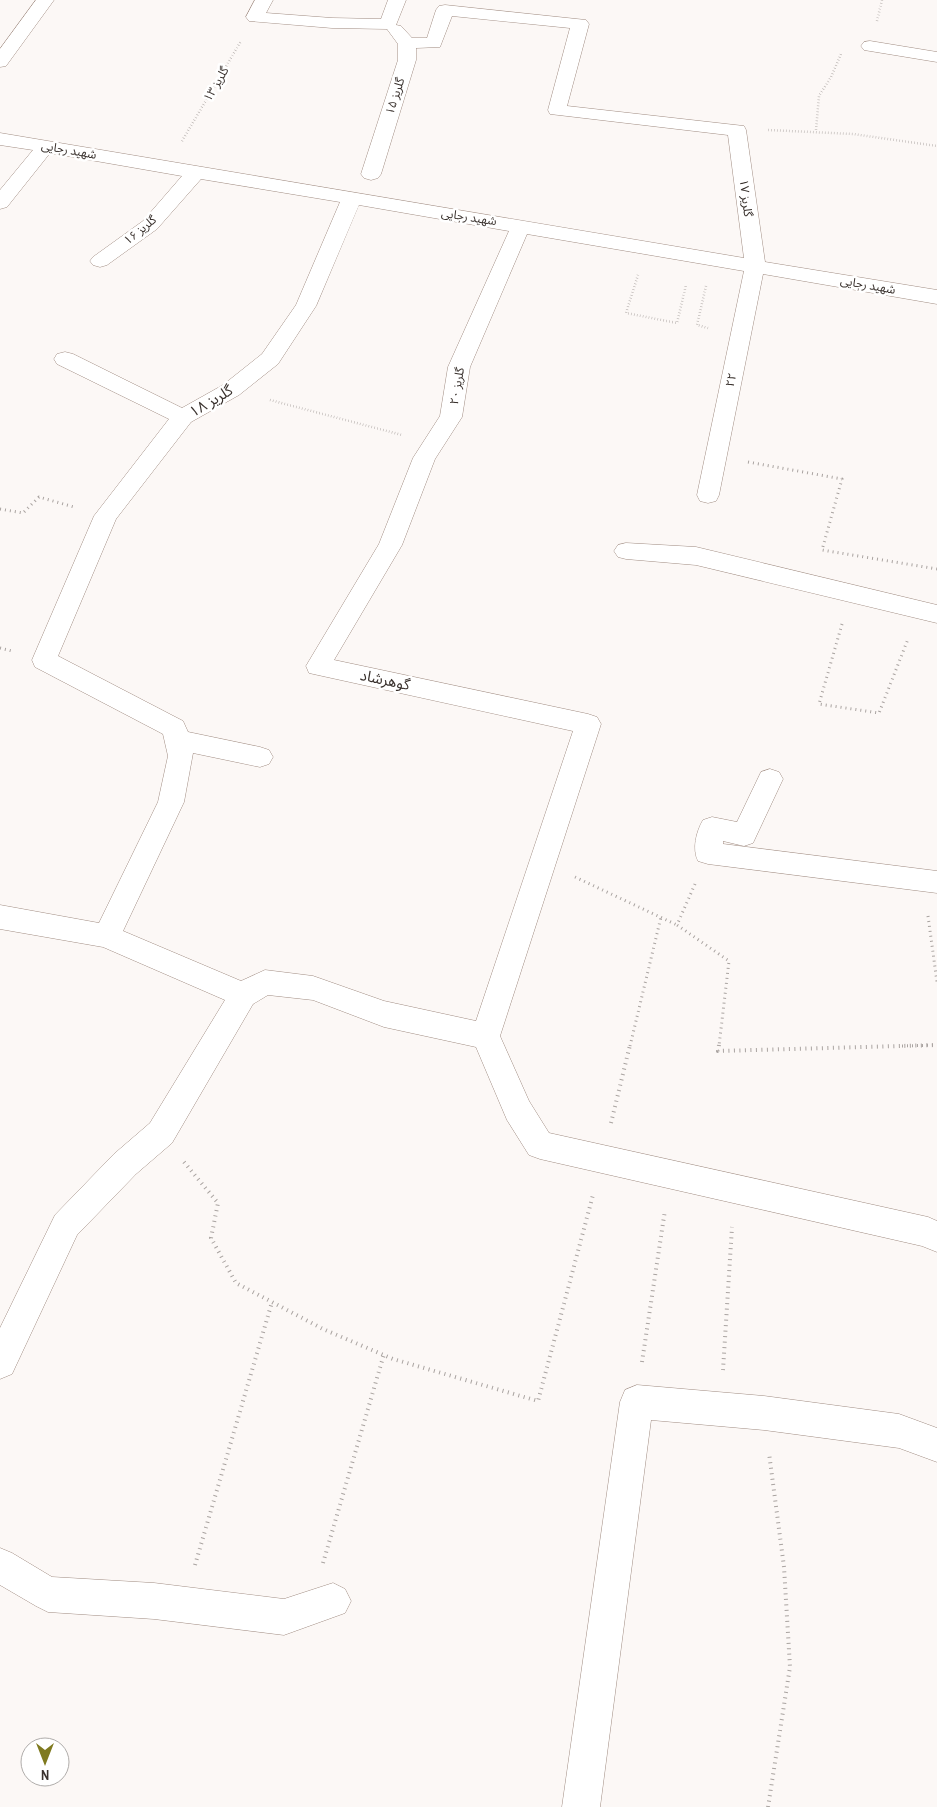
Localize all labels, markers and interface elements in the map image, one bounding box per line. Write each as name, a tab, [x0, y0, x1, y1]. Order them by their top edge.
street label: گلریز ۱۳	[200, 63, 233, 104]
street label: گلریز ۱۵	[382, 75, 409, 116]
street label: شهید رجایی	[40, 137, 98, 163]
street label: گلریز ۱۷	[736, 178, 756, 219]
street label: شهید رجایی	[440, 205, 498, 229]
street label: گلریز ۱۶	[120, 211, 161, 248]
street label: شهید رجایی	[839, 272, 897, 298]
street label: گلریز ۲۰	[446, 365, 468, 406]
street label: ۲۲	[722, 372, 740, 388]
street label: گلریز ۱۸	[185, 379, 237, 422]
street label: گوهرشاد	[358, 664, 413, 695]
north arrow	[20, 1737, 70, 1787]
text: N	[41, 1766, 49, 1784]

